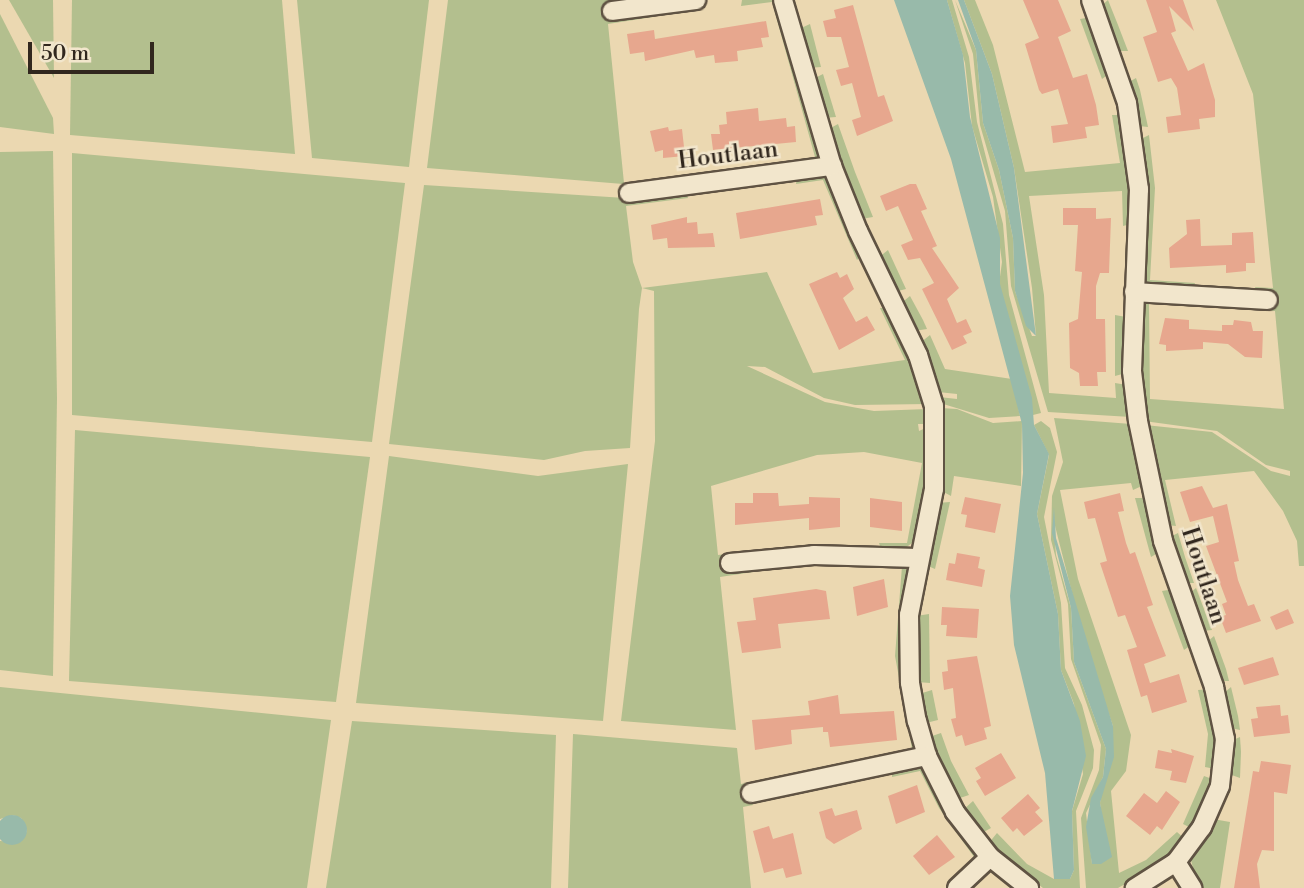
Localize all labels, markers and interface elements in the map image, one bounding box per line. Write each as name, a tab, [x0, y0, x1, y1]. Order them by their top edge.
scale bar	[32, 28, 158, 72]
text: 50 m	[41, 41, 89, 67]
street label: Houtlaan	[676, 136, 780, 176]
street label: Houtlaan	[1174, 524, 1232, 628]

